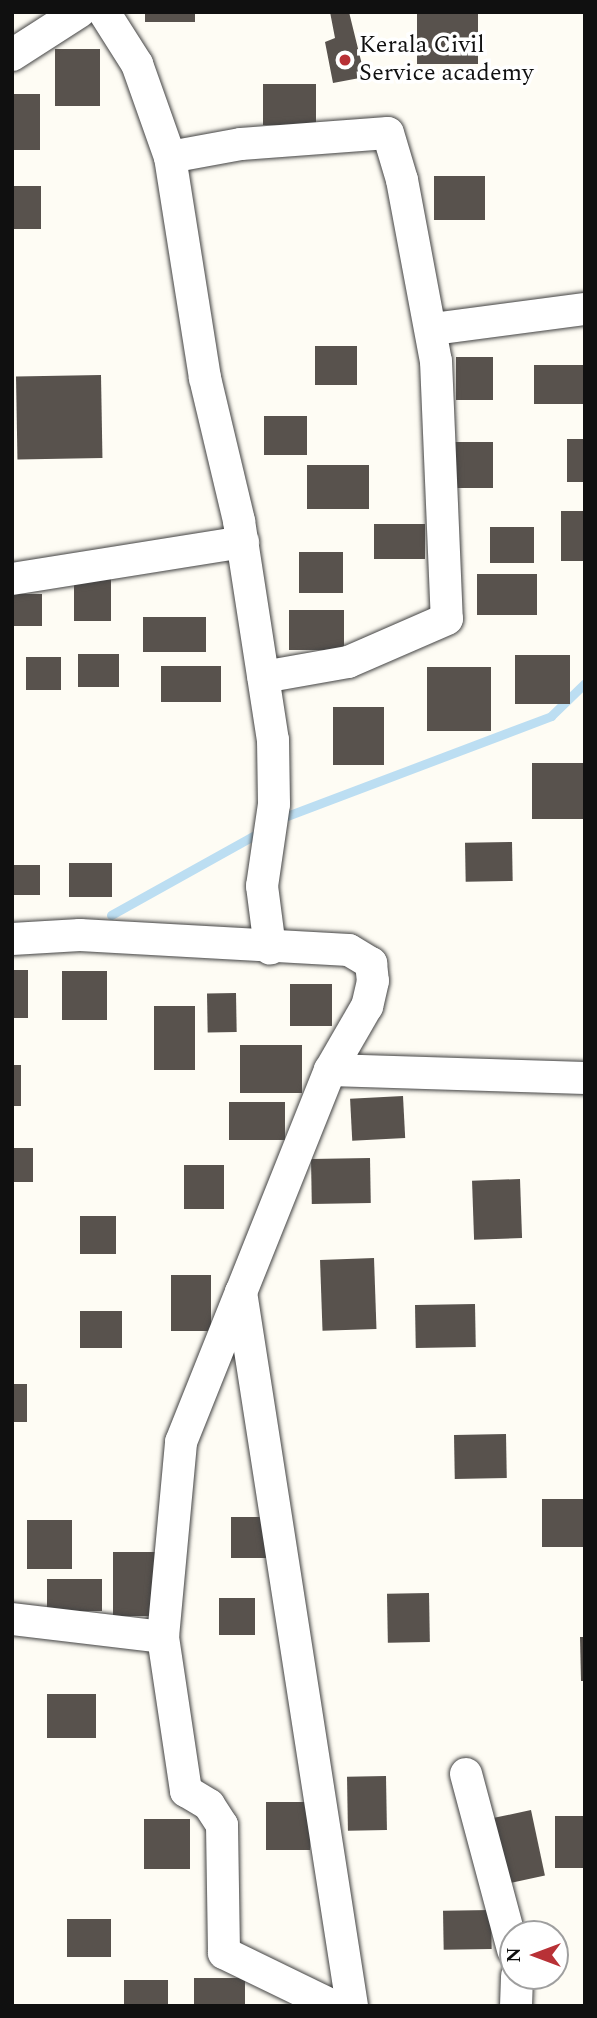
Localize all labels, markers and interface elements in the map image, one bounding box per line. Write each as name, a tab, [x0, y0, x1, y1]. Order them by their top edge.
place label: Kerala Civil Service academy	[359, 32, 533, 88]
marker: Kerala Civil Service academy	[337, 52, 353, 68]
north arrow	[499, 1920, 569, 1990]
text: N	[500, 1947, 529, 1963]

